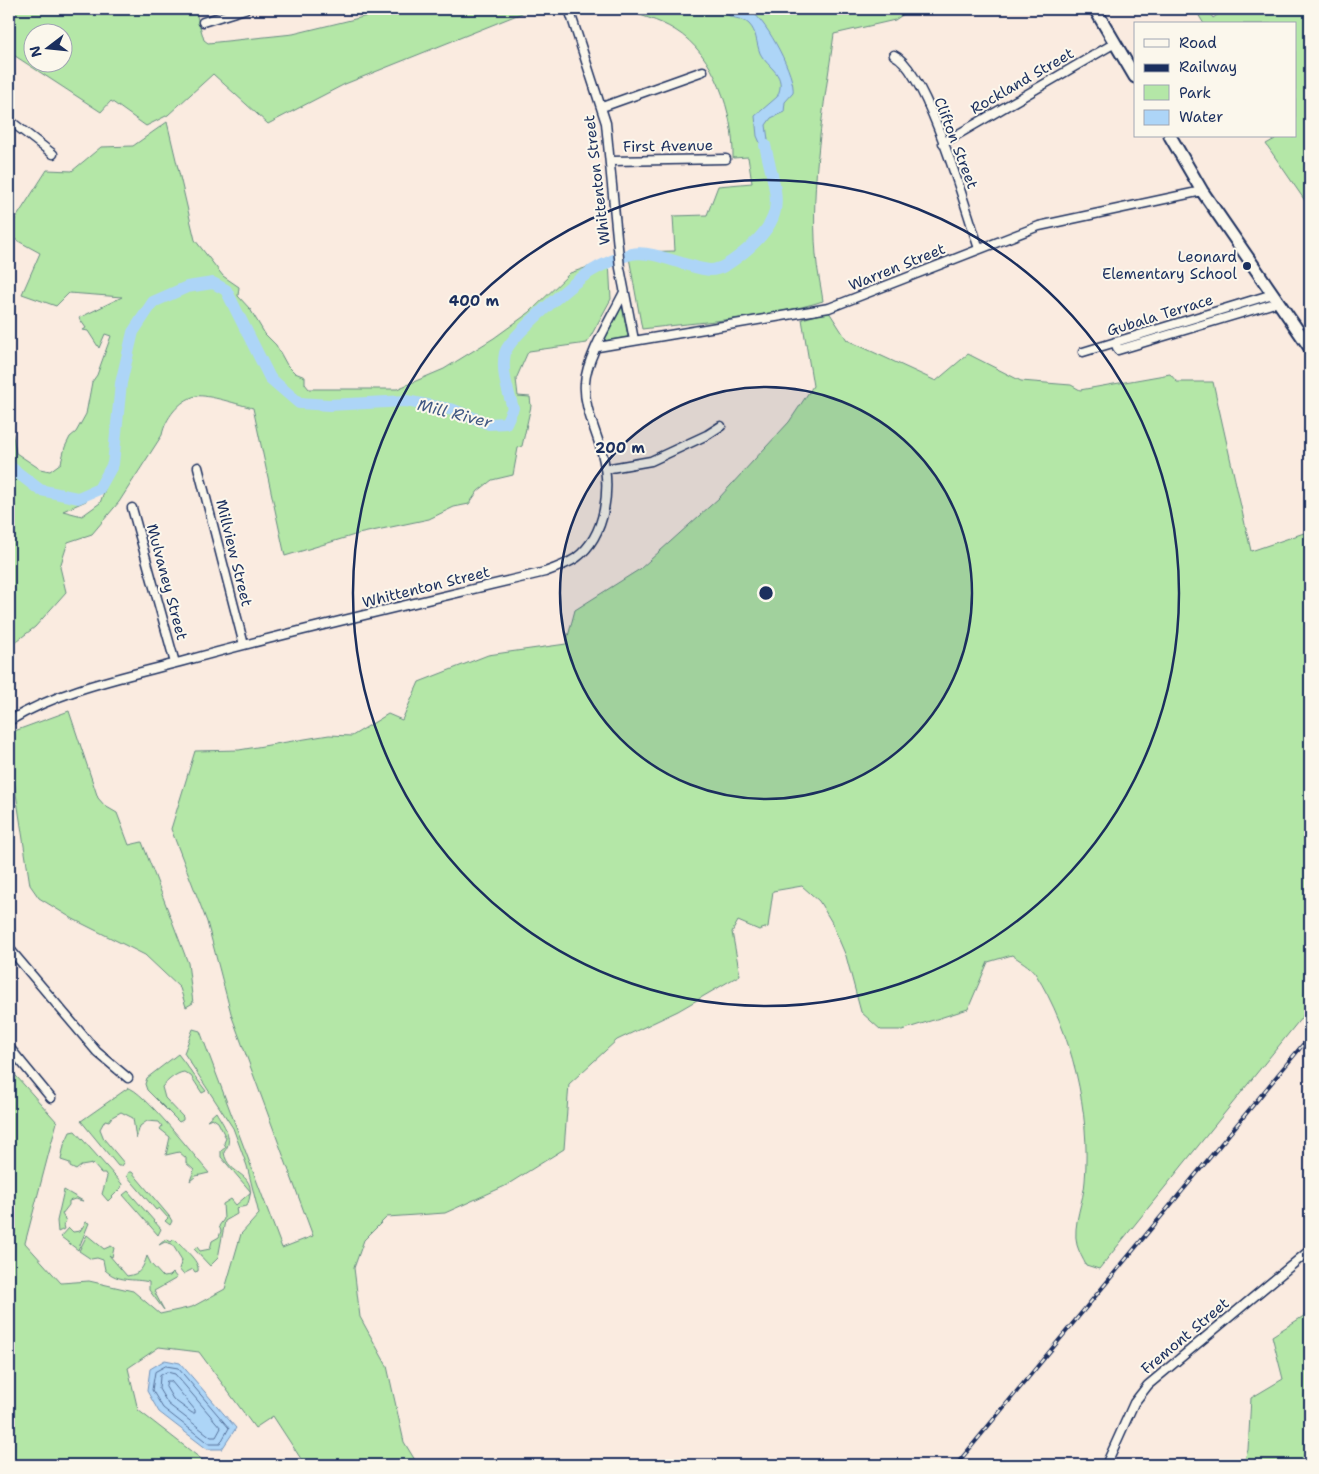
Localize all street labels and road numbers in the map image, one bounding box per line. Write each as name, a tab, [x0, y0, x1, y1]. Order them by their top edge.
street label: Rockland Street	[967, 43, 1077, 119]
street label: Clifton Street	[929, 94, 983, 192]
street label: Whittenton Street	[579, 114, 615, 246]
street label: First Avenue	[623, 135, 713, 157]
street label: Warren Street	[846, 239, 948, 295]
street label: Gubala Terrace	[1104, 289, 1216, 341]
street label: Millview Street	[211, 497, 257, 609]
street label: Mulvaney Street	[142, 522, 192, 642]
street label: Whittenton Street	[360, 561, 492, 613]
street label: Fremont Street	[1137, 1293, 1233, 1379]

